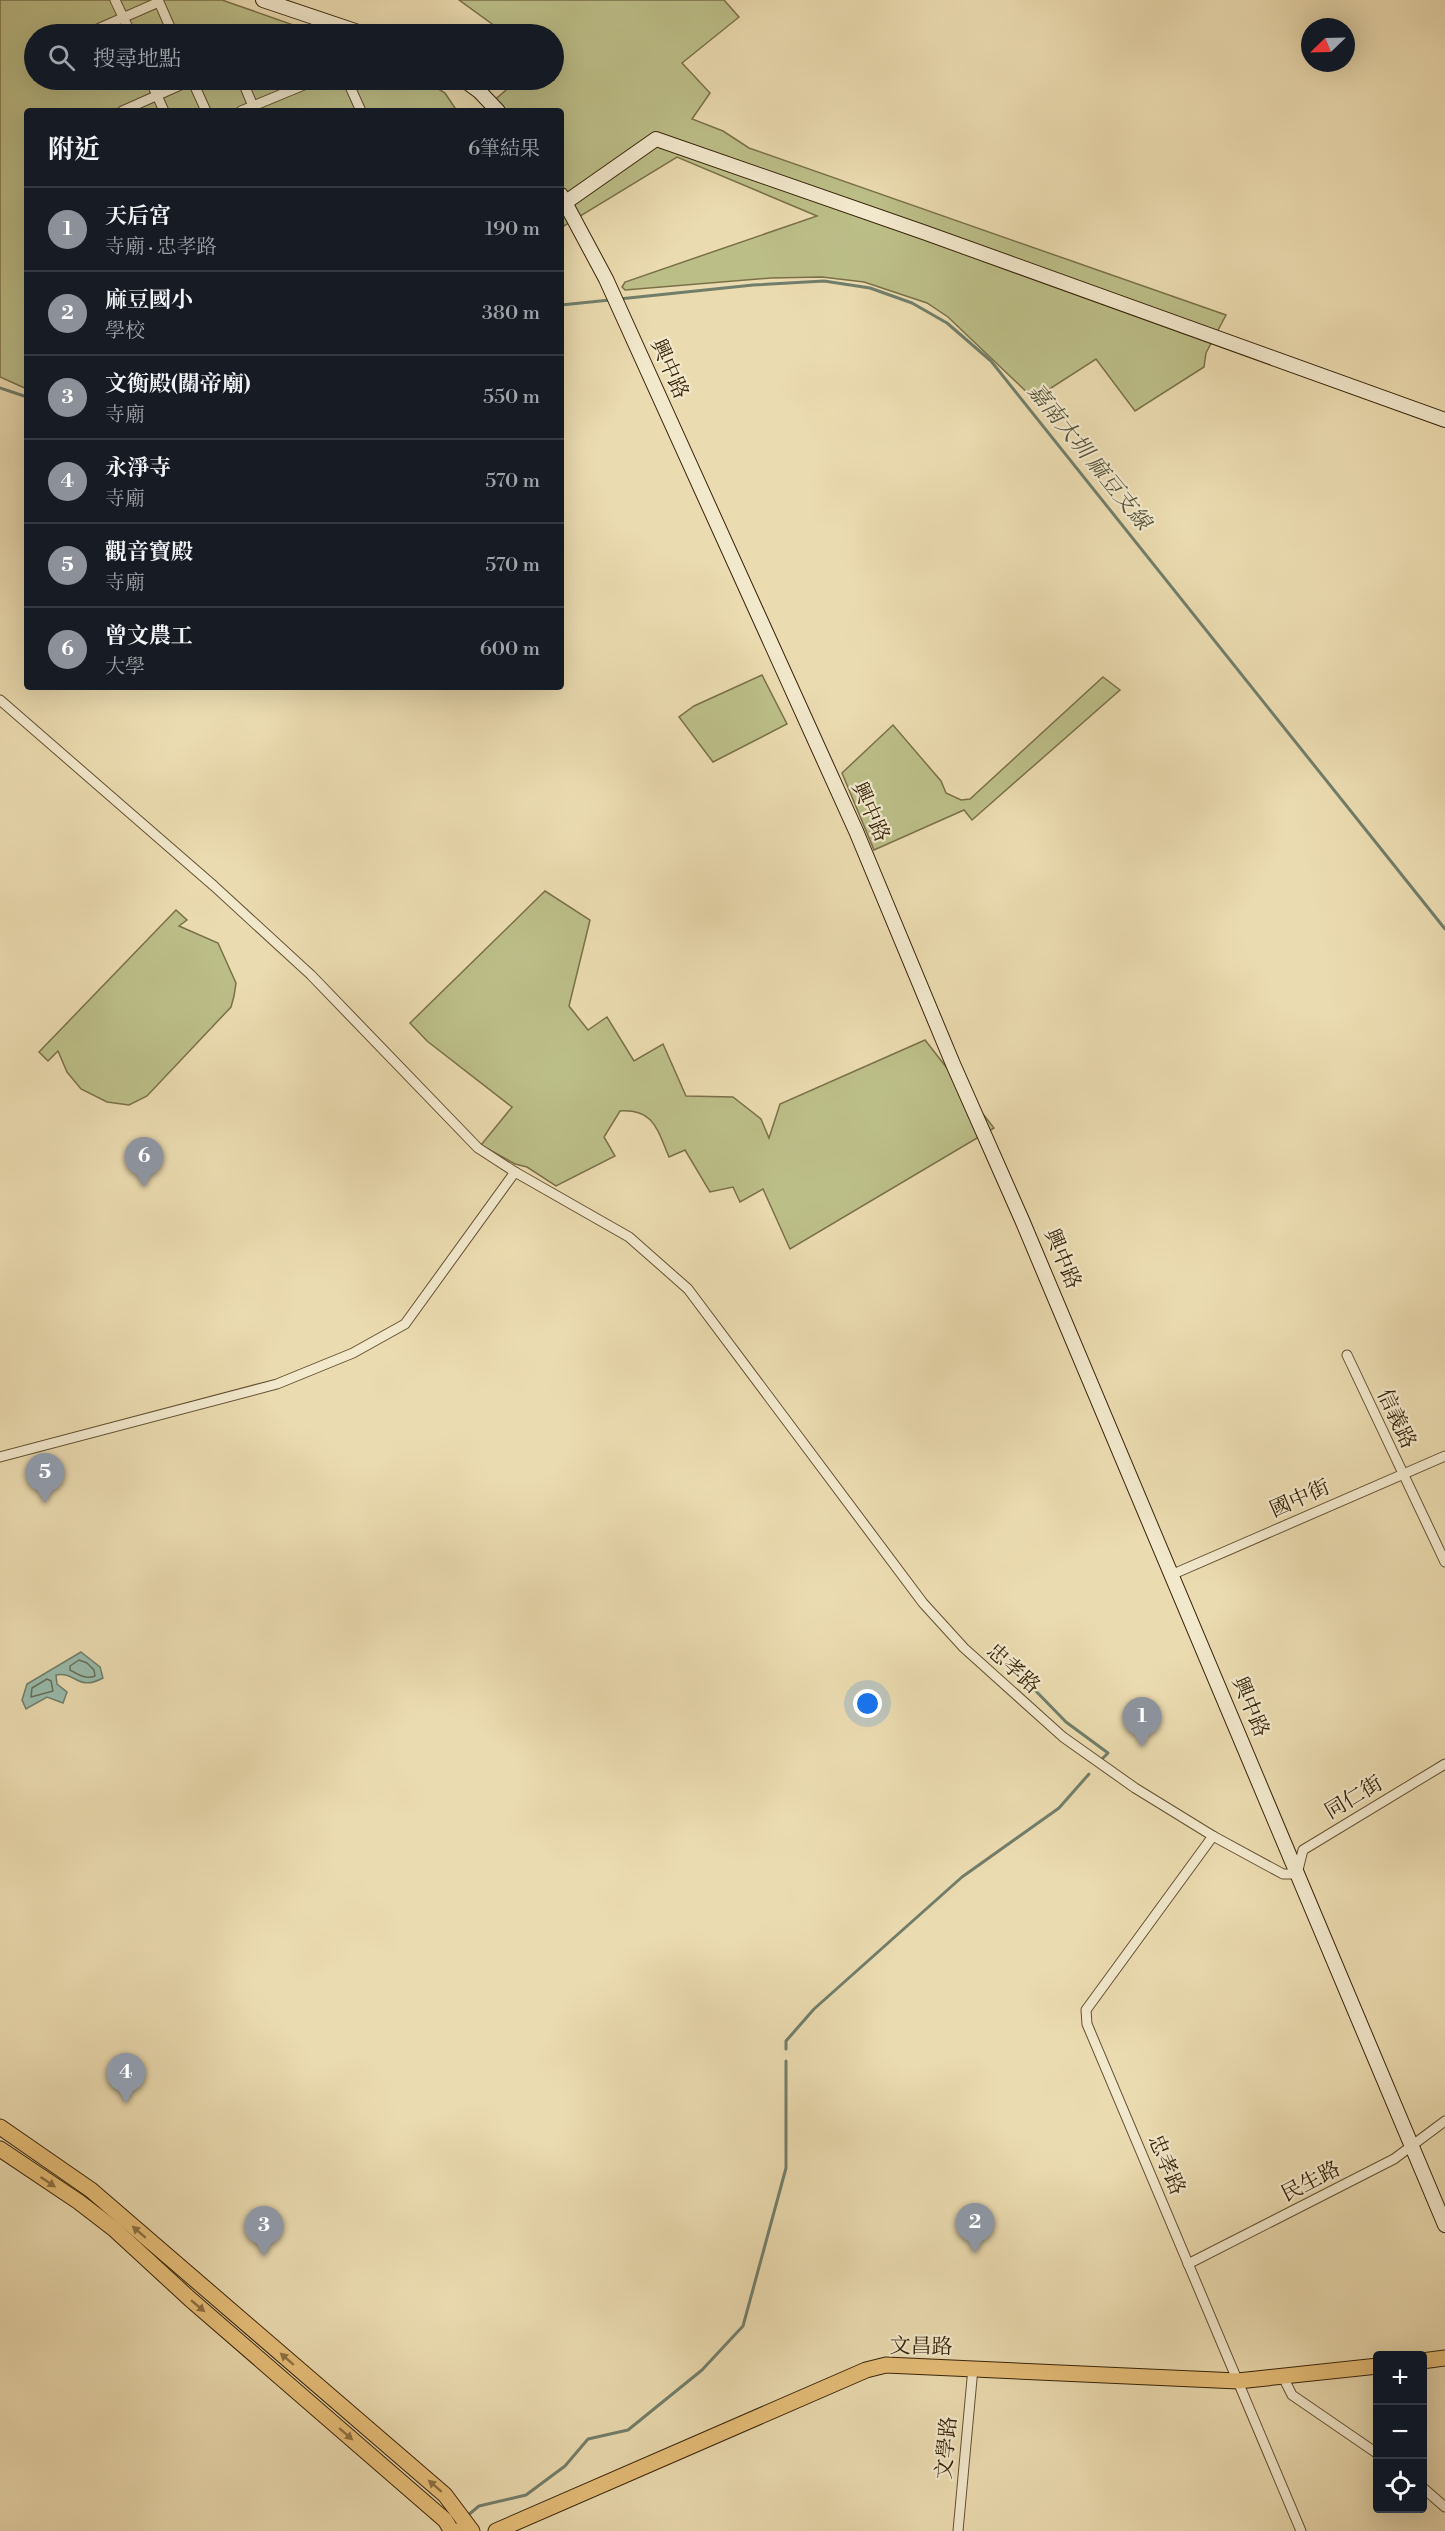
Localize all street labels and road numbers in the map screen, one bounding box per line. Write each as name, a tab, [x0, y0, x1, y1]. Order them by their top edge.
street label: 興中路	[644, 335, 694, 403]
street label: 興中路	[845, 778, 895, 846]
street label: 興中路	[1038, 1225, 1086, 1293]
street label: 信義路	[1371, 1385, 1421, 1453]
street label: 國中街	[1266, 1474, 1334, 1524]
street label: 忠孝路	[981, 1638, 1045, 1700]
street label: 興中路	[1226, 1673, 1274, 1741]
street label: 同仁街	[1320, 1771, 1388, 1825]
street label: 忠孝路	[1142, 2131, 1190, 2199]
street label: 民生路	[1277, 2156, 1345, 2208]
street label: 文昌路	[889, 2333, 953, 2361]
street label: 文學路	[931, 2415, 963, 2481]

